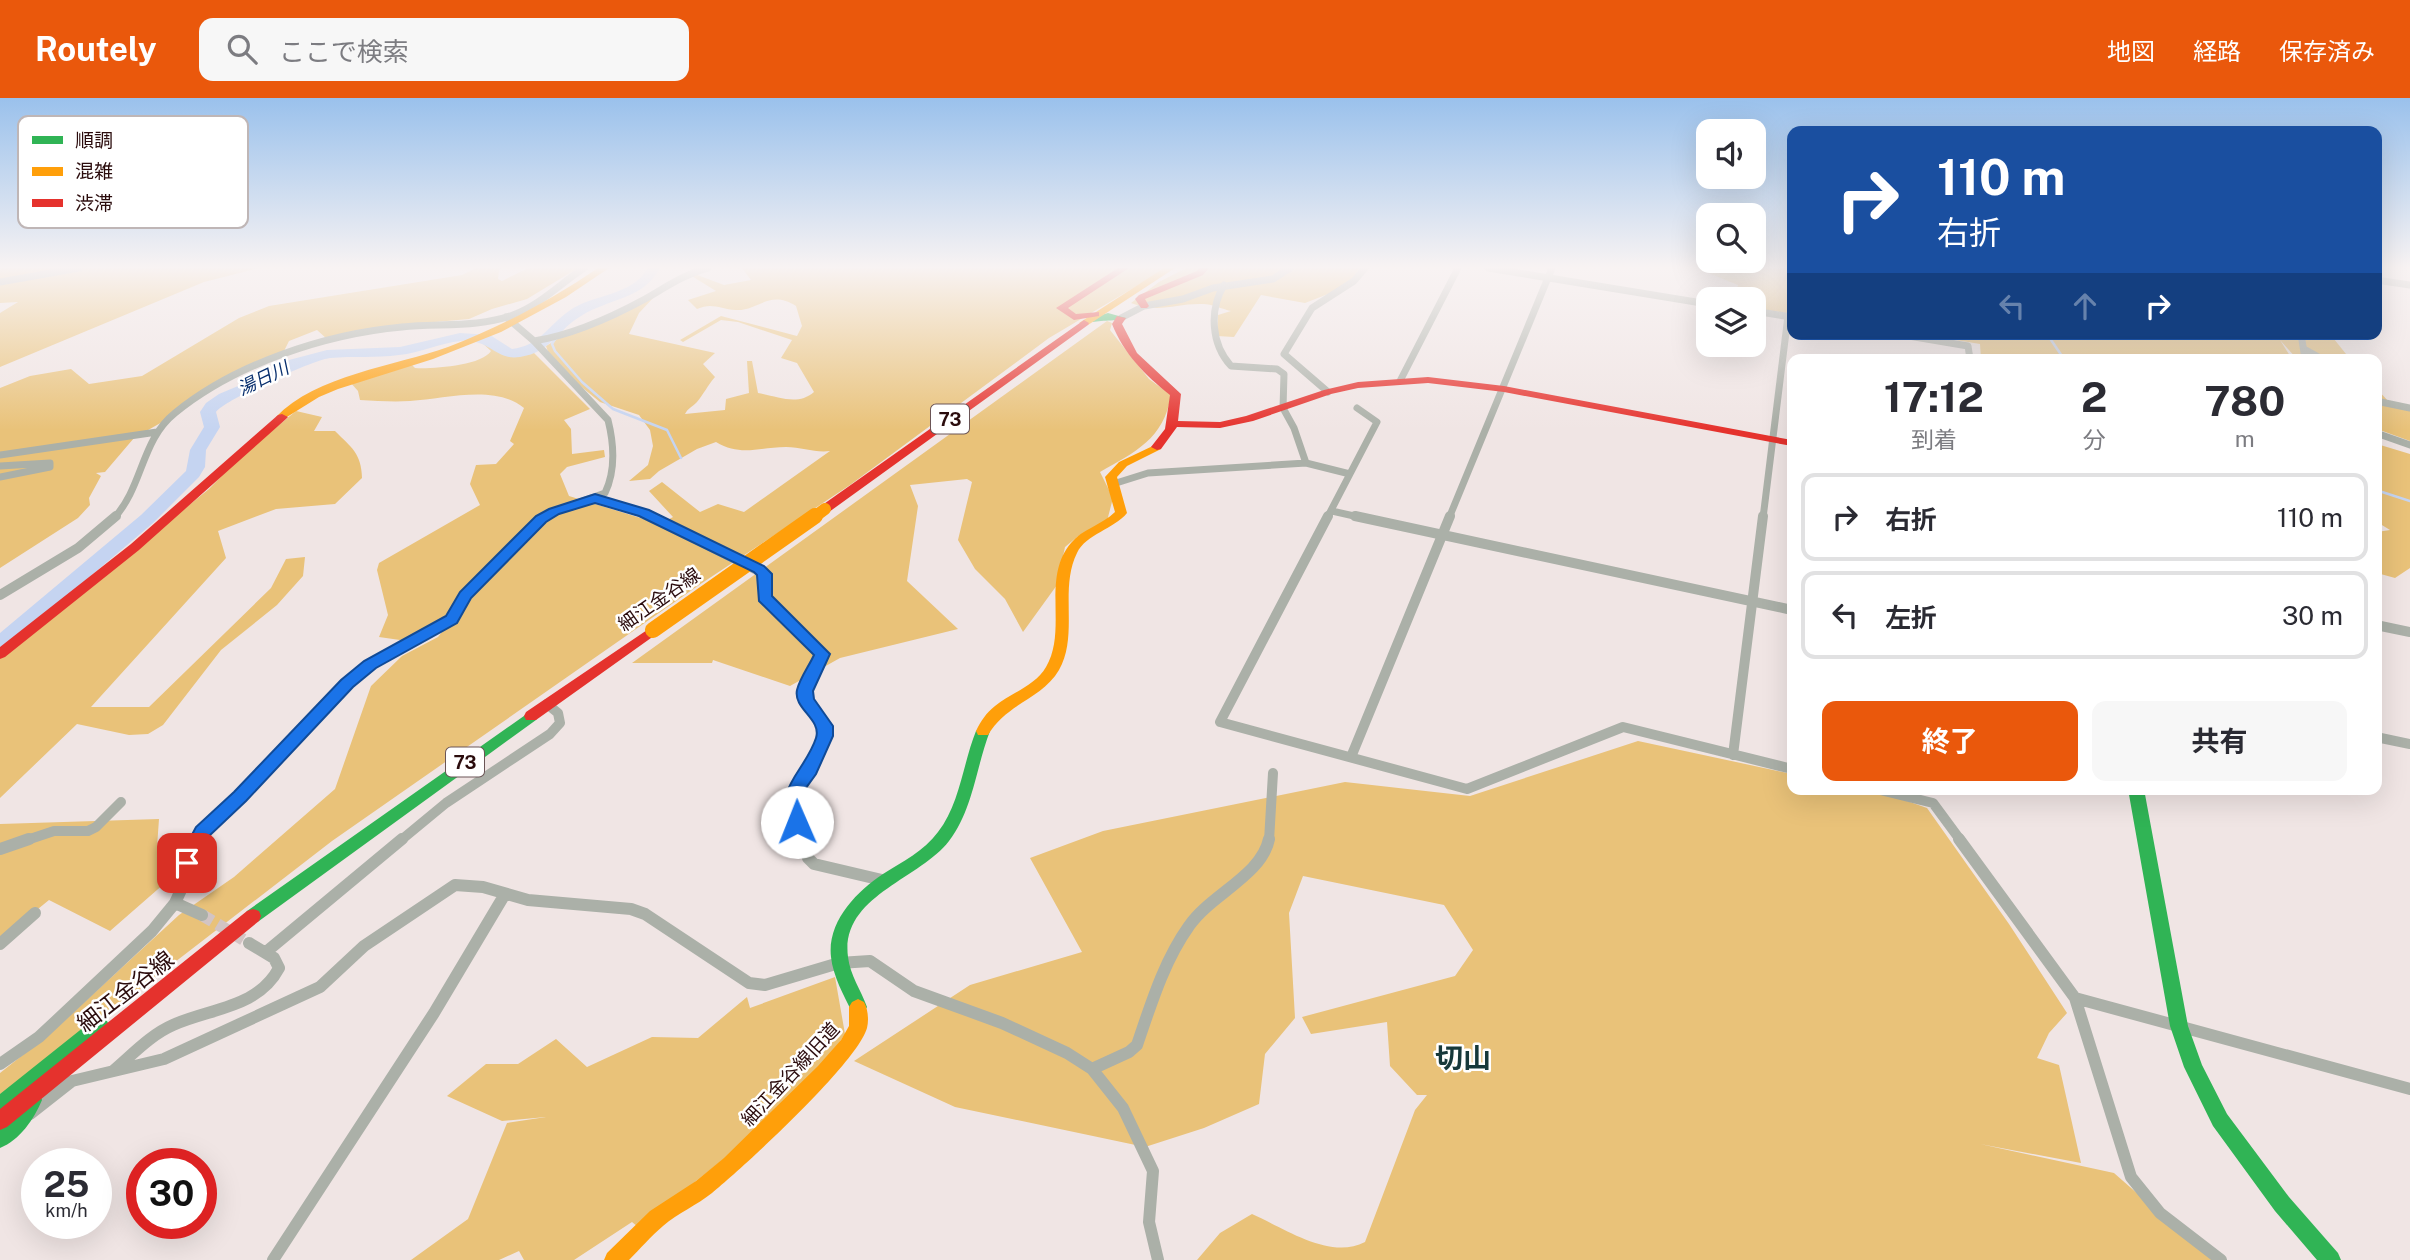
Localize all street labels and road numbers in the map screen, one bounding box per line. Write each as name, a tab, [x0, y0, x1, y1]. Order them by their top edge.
road number: 73	[931, 404, 969, 433]
street label: 細江金谷線	[614, 563, 704, 635]
road number: 73	[446, 748, 484, 776]
street label: 細江金谷線	[71, 945, 179, 1037]
street label: 細江金谷線旧道	[737, 1018, 843, 1130]

